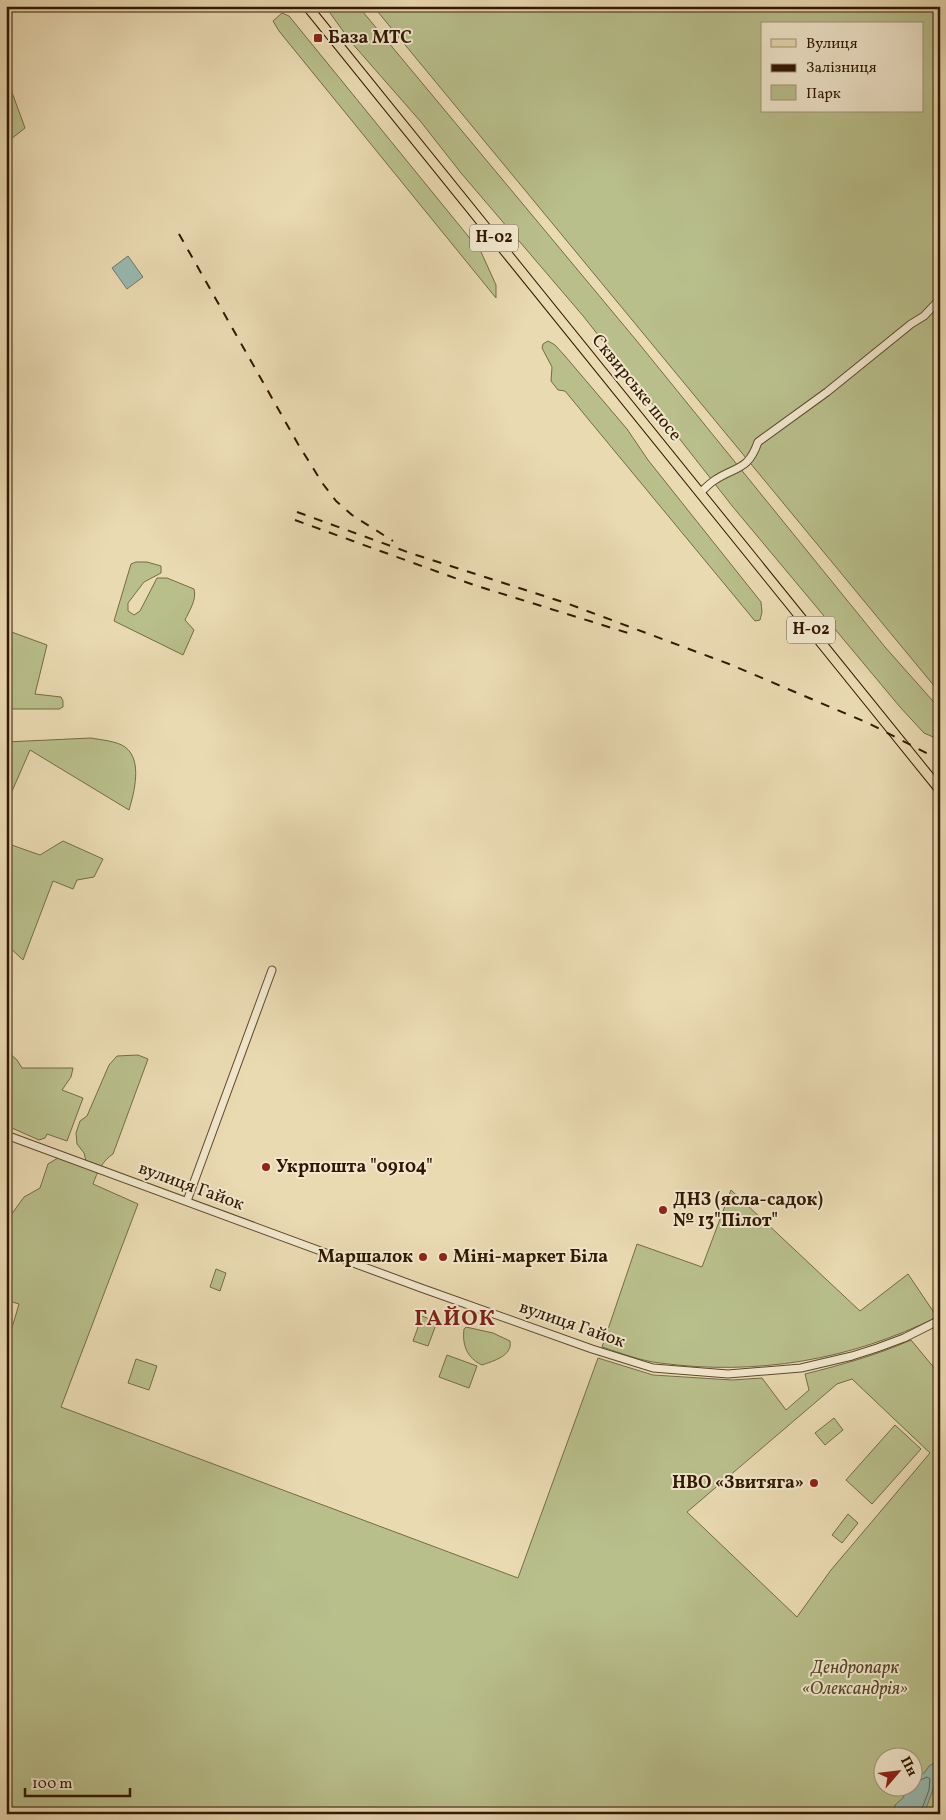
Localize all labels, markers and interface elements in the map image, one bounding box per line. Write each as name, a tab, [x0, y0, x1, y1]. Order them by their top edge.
legend	[761, 22, 924, 112]
place label: База МТС	[328, 26, 412, 51]
marker: База МТС	[312, 32, 324, 44]
text: Вулиця	[806, 34, 858, 55]
text: Залізниця	[806, 58, 877, 79]
text: Парк	[806, 84, 841, 105]
road number: Н-02	[470, 224, 518, 252]
street label: Сквирське шосе	[585, 329, 687, 447]
road number: Н-02	[787, 616, 835, 644]
place label: Укрпошта "09104"	[276, 1155, 433, 1180]
street label: вулиця Гайок	[135, 1156, 248, 1218]
marker: Укрпошта "09104"	[260, 1161, 272, 1173]
place label: ДНЗ (ясла-садок) № 13"Пілот"	[673, 1188, 823, 1234]
marker: ДНЗ (ясла-садок) № 13"Пілот"	[657, 1204, 669, 1216]
place label: Маршалок	[317, 1245, 413, 1270]
place label: Міні-маркет Біла	[453, 1245, 608, 1270]
marker: Маршалок	[417, 1251, 429, 1263]
marker: Міні-маркет Біла	[437, 1251, 449, 1263]
street label: вулиця Гайок	[516, 1295, 629, 1355]
district label: ГАЙОК	[414, 1304, 496, 1335]
place label: НВО «Звитяга»	[672, 1471, 804, 1496]
marker: НВО «Звитяга»	[808, 1477, 820, 1489]
park label: Дендропарк «Олександрія»	[802, 1656, 908, 1702]
north arrow	[874, 1748, 924, 1798]
text: Пн	[895, 1753, 921, 1780]
scale bar	[25, 1765, 130, 1797]
text: 100 m	[32, 1774, 72, 1795]

